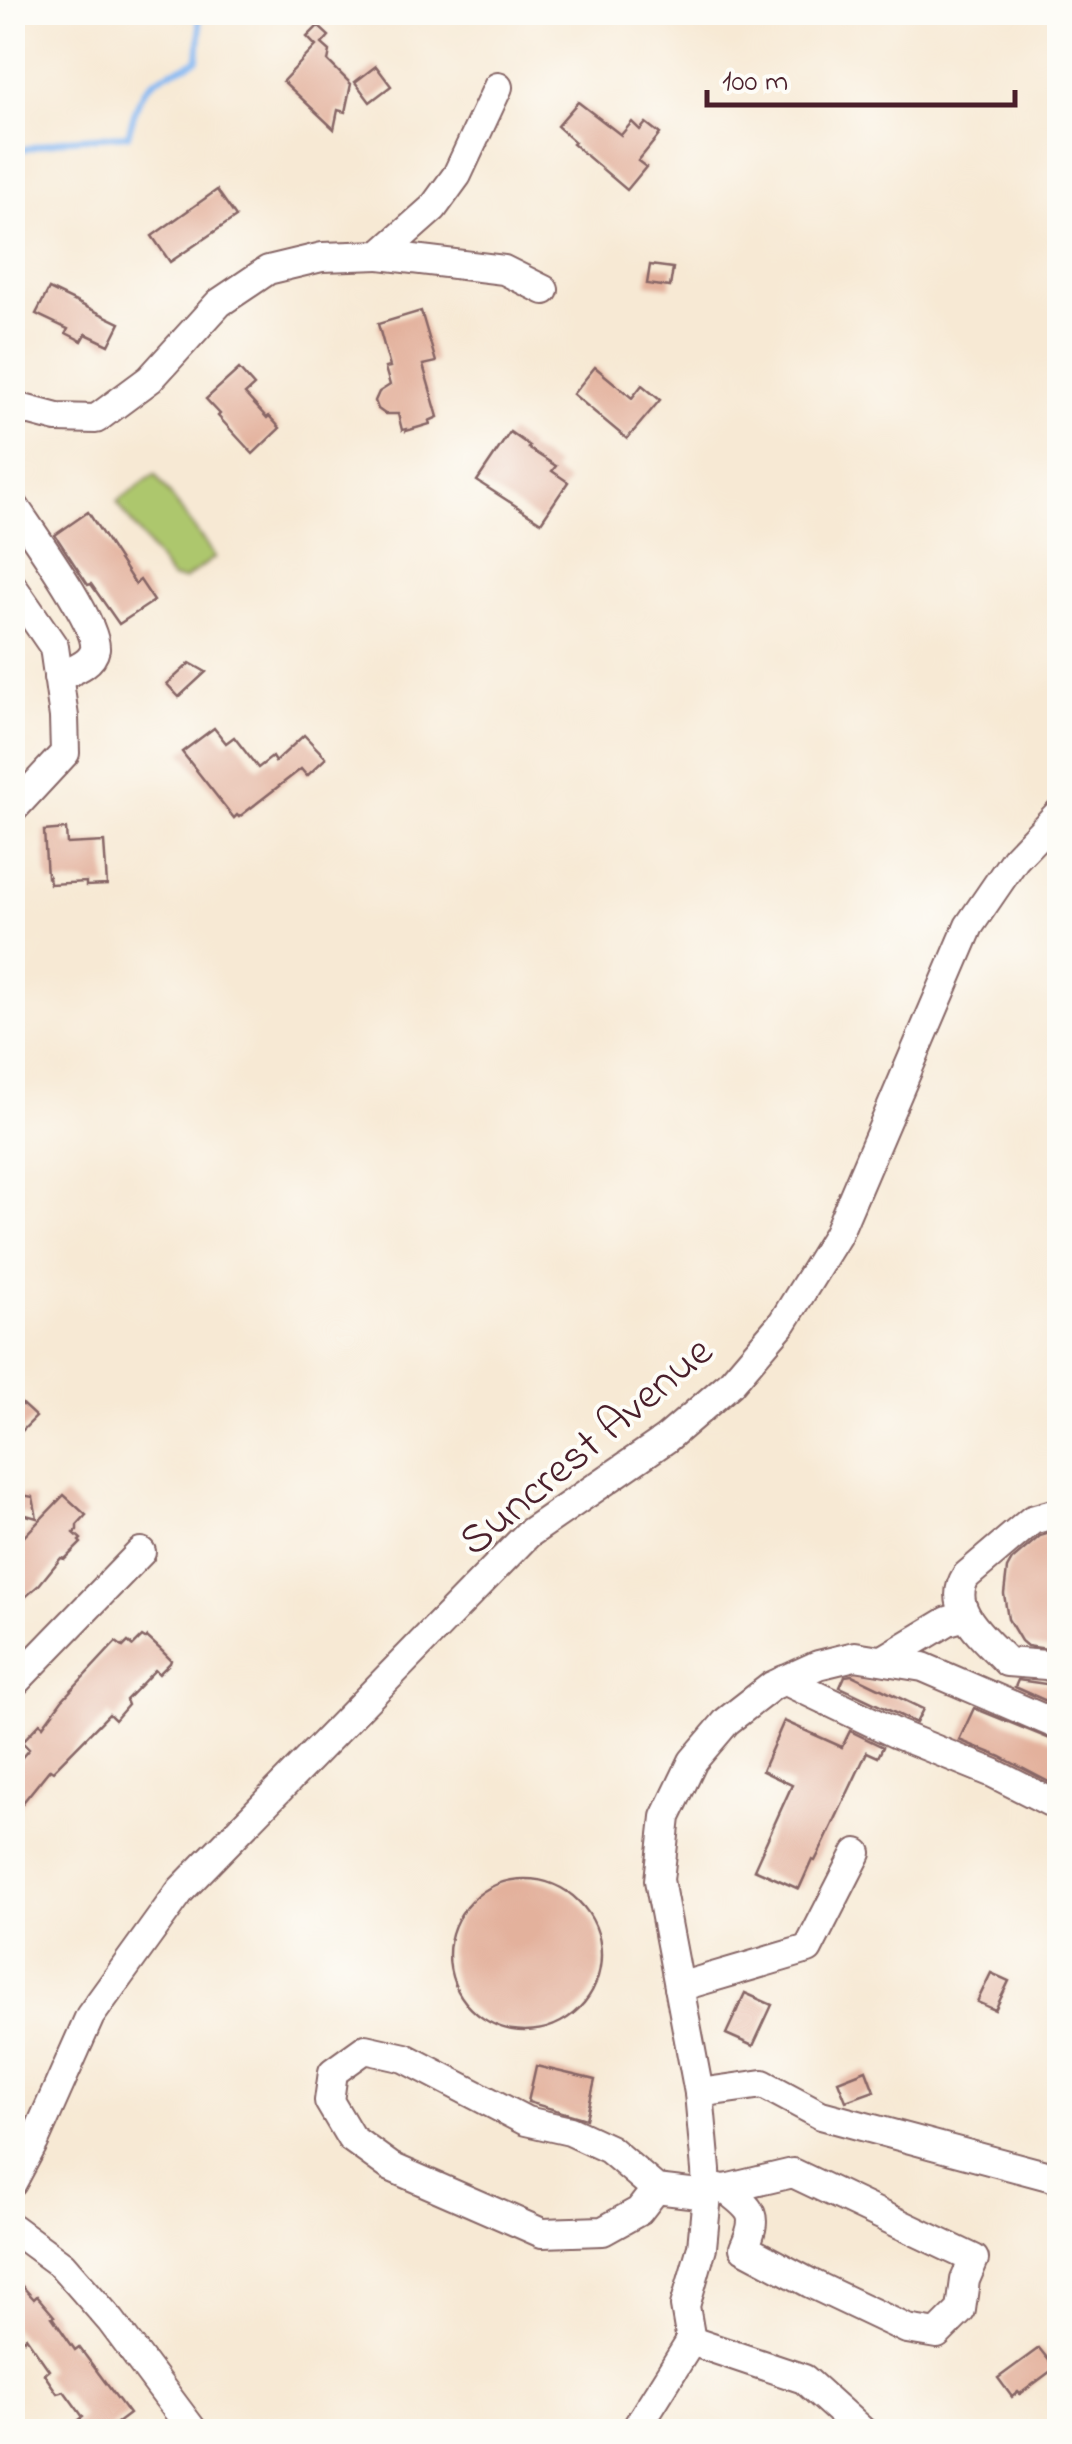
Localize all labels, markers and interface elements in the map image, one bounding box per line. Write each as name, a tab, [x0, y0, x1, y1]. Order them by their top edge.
scale bar	[707, 45, 1014, 107]
text: 100 m	[722, 61, 788, 105]
street label: Suncrest Avenue	[445, 1321, 730, 1574]

